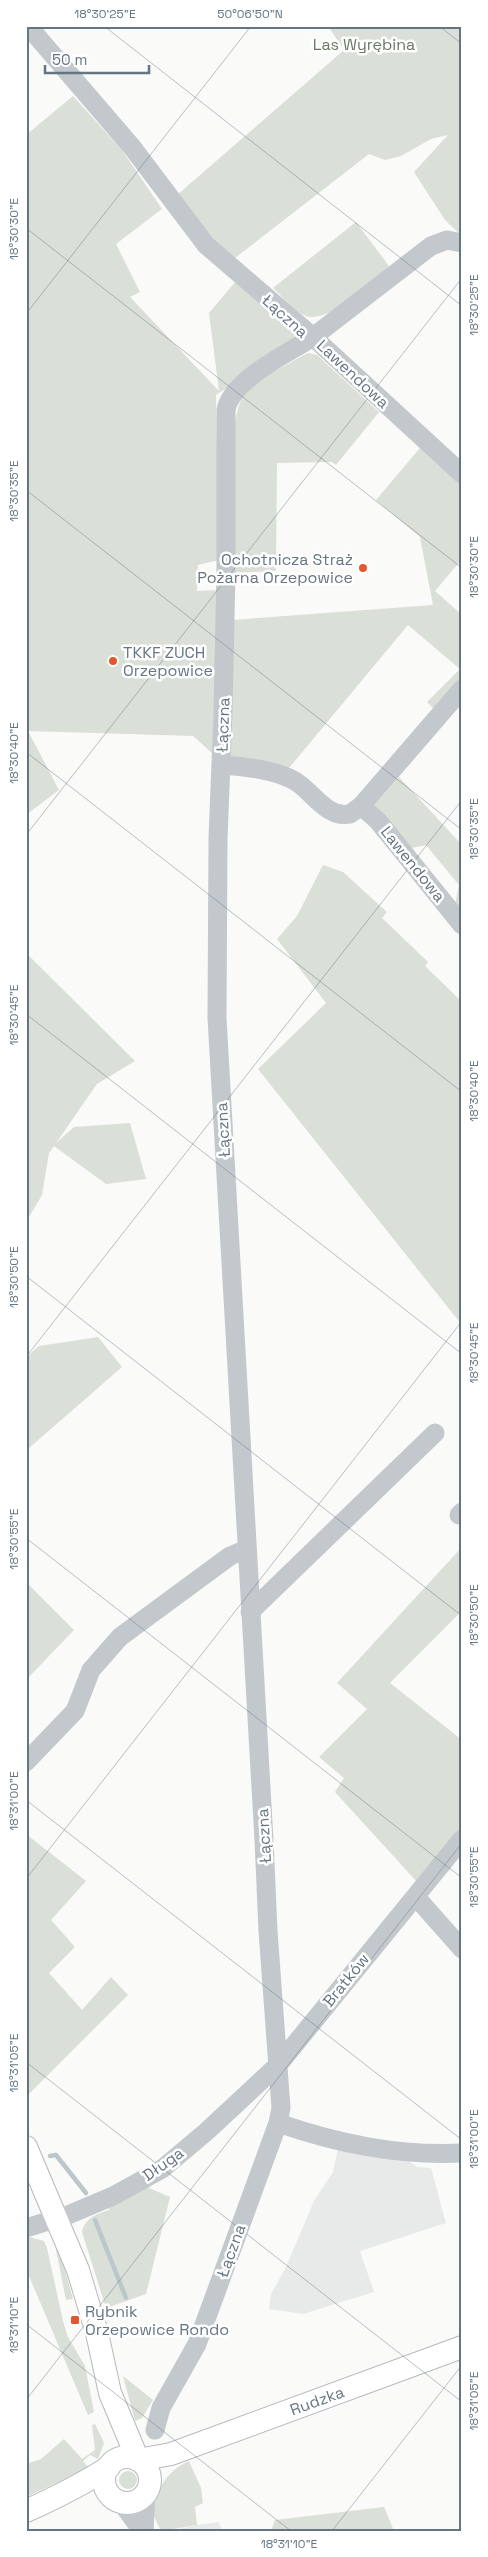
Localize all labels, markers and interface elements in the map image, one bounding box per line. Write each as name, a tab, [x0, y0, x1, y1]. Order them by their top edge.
text: 18°30'25"E	[74, 6, 136, 22]
text: 50°06'50"N	[217, 6, 283, 22]
park label: Las Wyrębina	[313, 34, 415, 55]
scale bar	[45, 42, 149, 74]
text: 50 m	[52, 50, 87, 69]
text: 18°30'30"E	[6, 198, 22, 260]
text: 18°30'25"E	[466, 274, 482, 336]
street label: Łączna	[257, 290, 313, 342]
street label: Lawendowa	[312, 335, 394, 413]
text: 18°30'35"E	[6, 460, 22, 522]
text: 18°30'30"E	[466, 536, 482, 598]
place label: Ochotnicza Straż Pożarna Orzepowice	[197, 549, 353, 588]
marker: Ochotnicza Straż Pożarna Orzepowice	[357, 562, 369, 574]
place label: TKKF ZUCH Orzepowice	[123, 642, 213, 681]
marker: TKKF ZUCH Orzepowice	[107, 655, 119, 667]
street label: Łączna	[212, 697, 234, 753]
text: 18°30'40"E	[6, 722, 22, 784]
text: 18°30'35"E	[466, 798, 482, 860]
street label: Lawendowa	[376, 822, 450, 906]
text: 18°30'45"E	[6, 984, 22, 1046]
text: 18°30'40"E	[466, 1060, 482, 1122]
street label: Łączna	[211, 1102, 235, 1158]
text: 18°30'50"E	[6, 1246, 22, 1308]
text: 18°30'45"E	[466, 1322, 482, 1384]
text: 18°30'55"E	[6, 1508, 22, 1570]
text: 18°30'50"E	[466, 1584, 482, 1646]
text: 18°31'00"E	[6, 1771, 22, 1831]
street label: Łączna	[252, 1808, 276, 1864]
text: 18°30'55"E	[466, 1846, 482, 1908]
street label: Bratków	[318, 1949, 374, 2011]
text: 18°31'05"E	[6, 2033, 22, 2092]
text: 18°31'00"E	[466, 2109, 482, 2169]
street label: Długa	[138, 2142, 188, 2186]
street label: Łączna	[212, 2221, 250, 2281]
text: 18°31'10"E	[6, 2296, 22, 2353]
place label: Rybnik Orzepowice Rondo	[85, 2301, 229, 2340]
marker: Rybnik Orzepowice Rondo	[69, 2314, 81, 2326]
text: 18°31'05"E	[466, 2371, 482, 2430]
street label: Rudzka	[287, 2381, 347, 2420]
text: 18°31'10"E	[261, 2536, 318, 2552]

